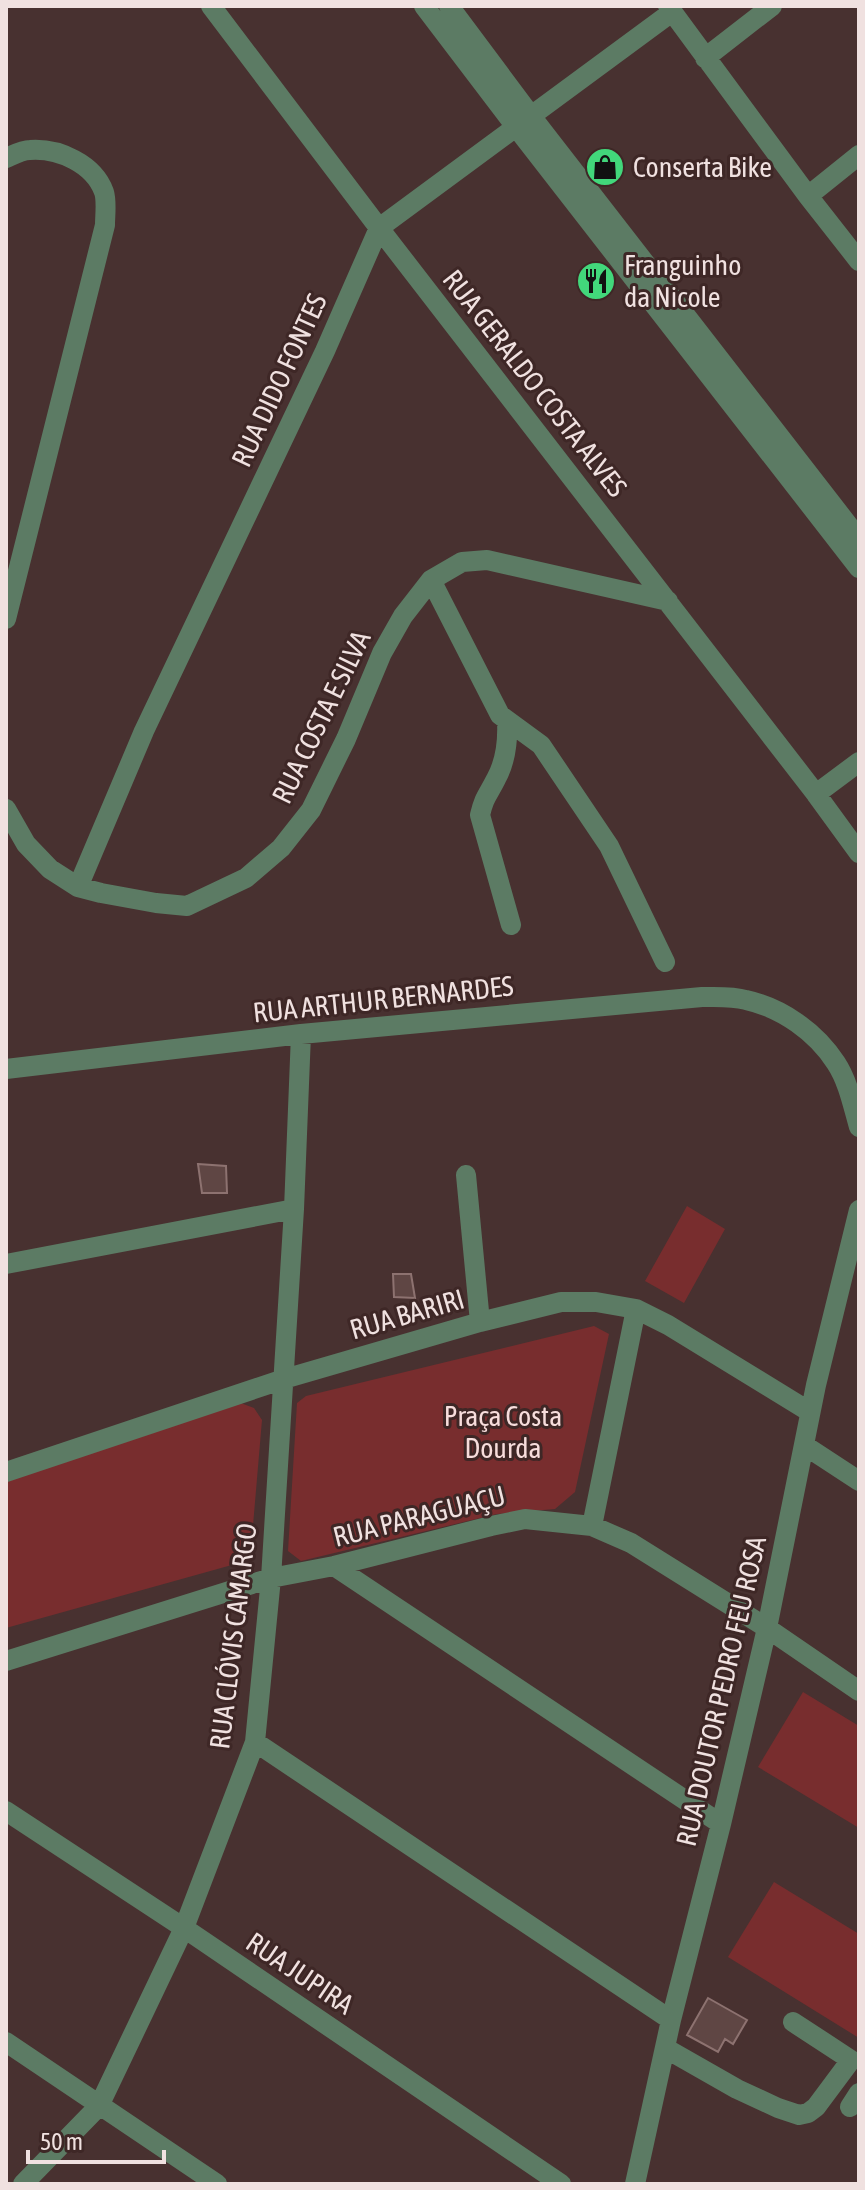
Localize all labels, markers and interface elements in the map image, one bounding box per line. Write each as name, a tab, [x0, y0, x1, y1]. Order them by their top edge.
shop icon: Conserta Bike	[584, 146, 626, 188]
place label: Conserta Bike	[633, 151, 772, 183]
place label: Franguinho da Nicole	[624, 249, 741, 313]
restaurant icon: Franguinho da Nicole	[575, 260, 617, 302]
street label: RUA GERALDO COSTA ALVES	[437, 263, 634, 503]
street label: RUA DIDO FONTES	[225, 288, 333, 471]
street label: RUA COSTA E SILVA	[265, 625, 377, 808]
street label: RUA ARTHUR BERNARDES	[251, 969, 515, 1029]
street label: RUA BARIRI	[346, 1282, 468, 1346]
park label: Praça Costa Dourda	[444, 1400, 562, 1464]
street label: RUA PARAGUAÇU	[330, 1479, 508, 1553]
street label: RUA CLÓVIS CAMARGO	[203, 1521, 263, 1751]
street label: RUA DOUTOR PEDRO FEU ROSA	[670, 1533, 772, 1849]
street label: RUA JUPIRA	[240, 1926, 360, 2021]
scale bar	[28, 2114, 164, 2164]
text: 50 m	[40, 2128, 83, 2155]

